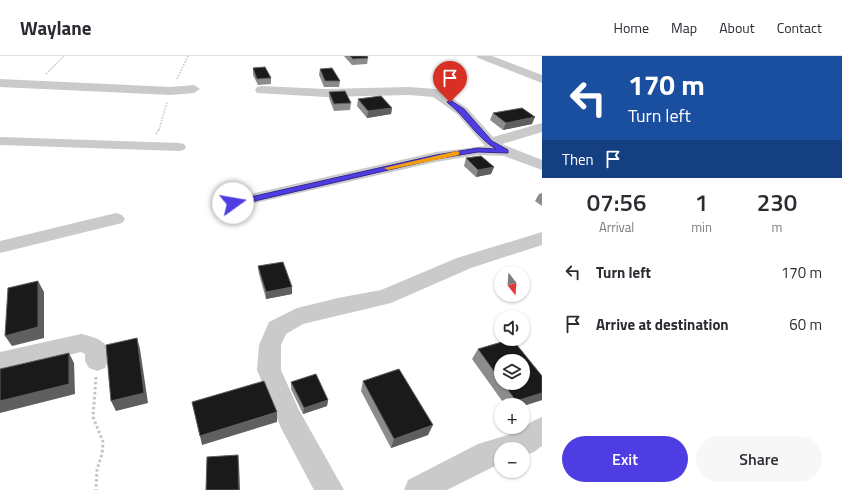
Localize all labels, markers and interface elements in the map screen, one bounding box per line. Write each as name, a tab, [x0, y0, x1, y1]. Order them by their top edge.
text: Waylane	[20, 13, 92, 42]
text: Home	[614, 17, 649, 38]
text: Map	[671, 17, 697, 38]
text: About	[719, 17, 755, 38]
text: Contact	[777, 17, 822, 38]
pin	[433, 61, 467, 102]
text: 170 m	[628, 63, 705, 106]
icon: arrive	[439, 67, 461, 89]
icon: left	[562, 72, 614, 124]
text: Turn left	[628, 102, 691, 129]
text: Then	[562, 148, 594, 171]
icon: arrive	[602, 148, 624, 170]
position arrow	[212, 182, 254, 224]
text: 07:56	[587, 184, 646, 220]
text: 1	[695, 184, 708, 220]
text: 230	[757, 184, 797, 220]
text: Arrival	[599, 217, 634, 237]
text: min	[691, 217, 712, 237]
text: m	[772, 217, 782, 237]
icon: left	[562, 261, 584, 283]
text: Turn left	[596, 261, 651, 284]
text: 170 m	[781, 261, 822, 284]
north arrow	[494, 266, 530, 302]
map controls	[494, 266, 530, 478]
button: sound	[494, 310, 530, 346]
icon: arrive	[562, 313, 584, 335]
text: Arrive at destination	[596, 313, 729, 336]
text: 60 m	[789, 313, 822, 336]
button: layers	[494, 354, 530, 390]
button: +	[494, 398, 530, 434]
button: Exit	[562, 436, 688, 482]
button: Share	[696, 436, 822, 482]
button: −	[494, 442, 530, 478]

